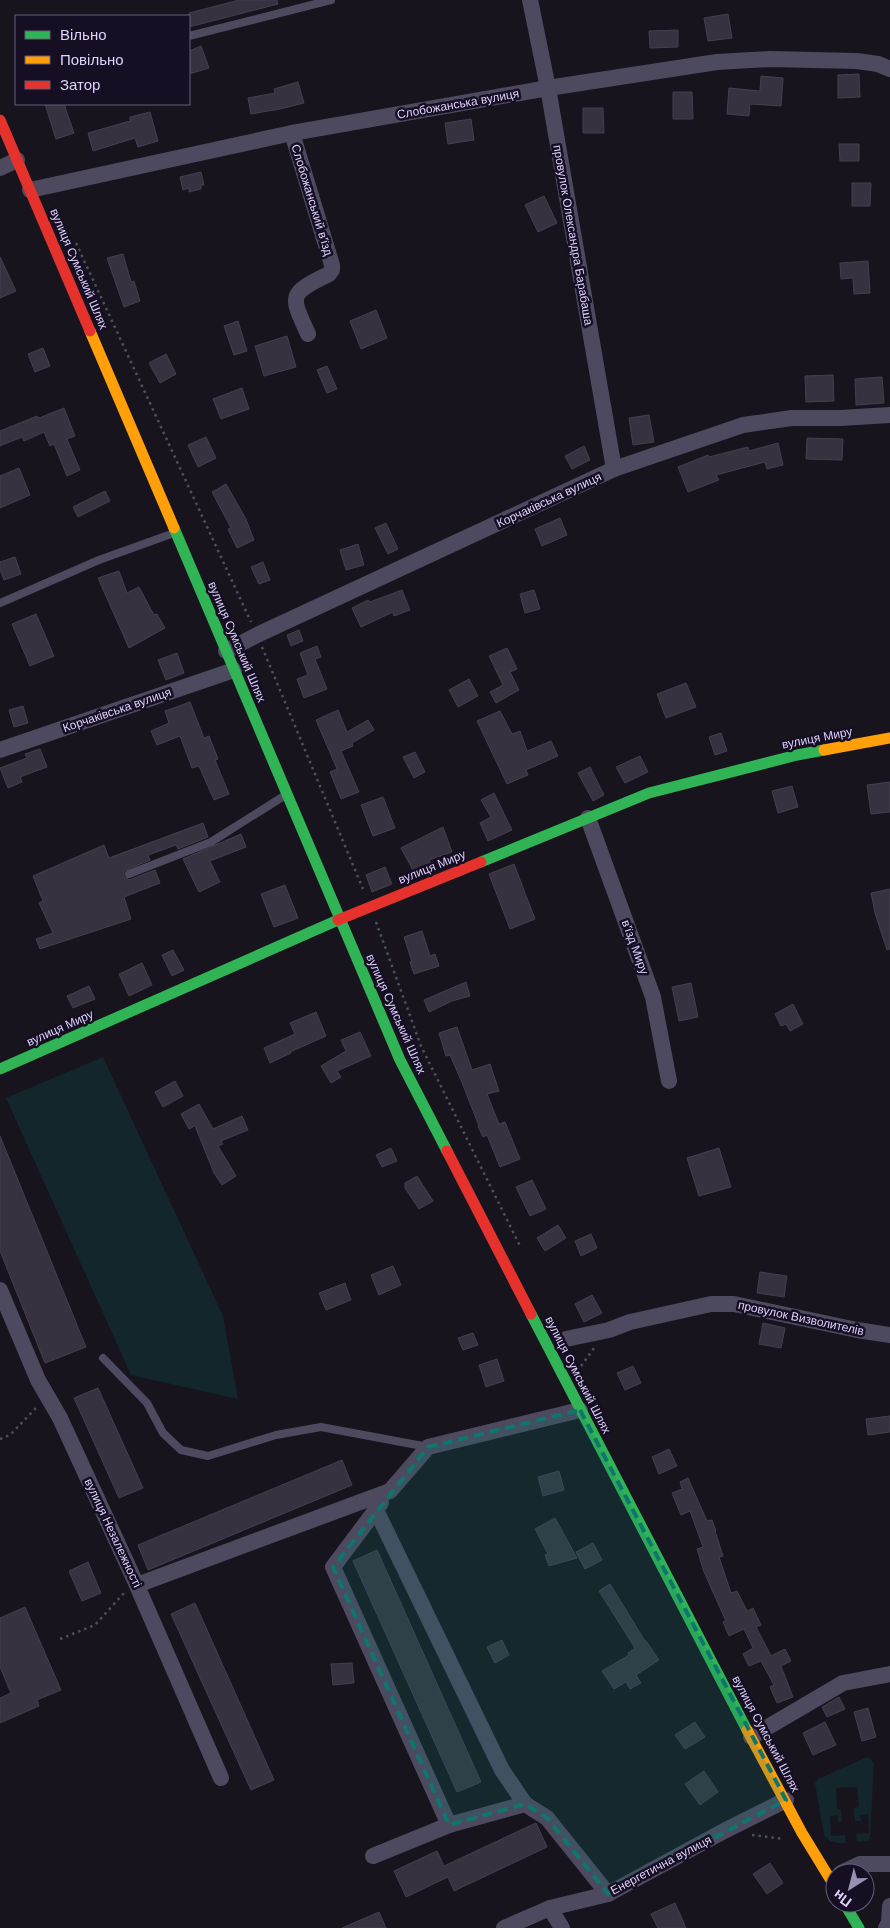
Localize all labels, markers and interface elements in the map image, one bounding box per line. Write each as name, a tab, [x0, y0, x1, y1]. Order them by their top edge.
legend	[15, 15, 190, 105]
text: Вільно	[60, 26, 107, 43]
text: Повільно	[60, 51, 124, 68]
text: Затор	[60, 76, 100, 93]
street label: Слобожанська вулиця	[396, 86, 520, 122]
street label: Слобожанський в'їзд	[288, 143, 336, 257]
street label: провулок Олександра Барабаша	[550, 144, 596, 327]
street label: вулиця Сумський Шлях	[47, 207, 111, 331]
street label: Корчаківська вулиця	[494, 470, 604, 530]
street label: вулиця Сумський Шлях	[205, 580, 269, 704]
street label: Корчаківська вулиця	[61, 685, 173, 735]
street label: вулиця Миру	[781, 724, 853, 752]
street label: вулиця Миру	[396, 847, 468, 887]
street label: в'їзд Миру	[619, 918, 651, 976]
street label: вулиця Сумський Шлях	[363, 952, 429, 1076]
street label: вулиця Миру	[24, 1007, 96, 1049]
street label: провулок Визволителів	[737, 1298, 865, 1338]
street label: вулиця Сумський Шлях	[542, 1314, 614, 1436]
street label: вулиця Незалежності	[82, 1476, 144, 1590]
street label: вулиця Сумський Шлях	[729, 1673, 803, 1795]
street label: Енергетична вулиця	[608, 1832, 714, 1898]
north arrow	[825, 1863, 875, 1913]
text: Пн	[830, 1887, 855, 1910]

